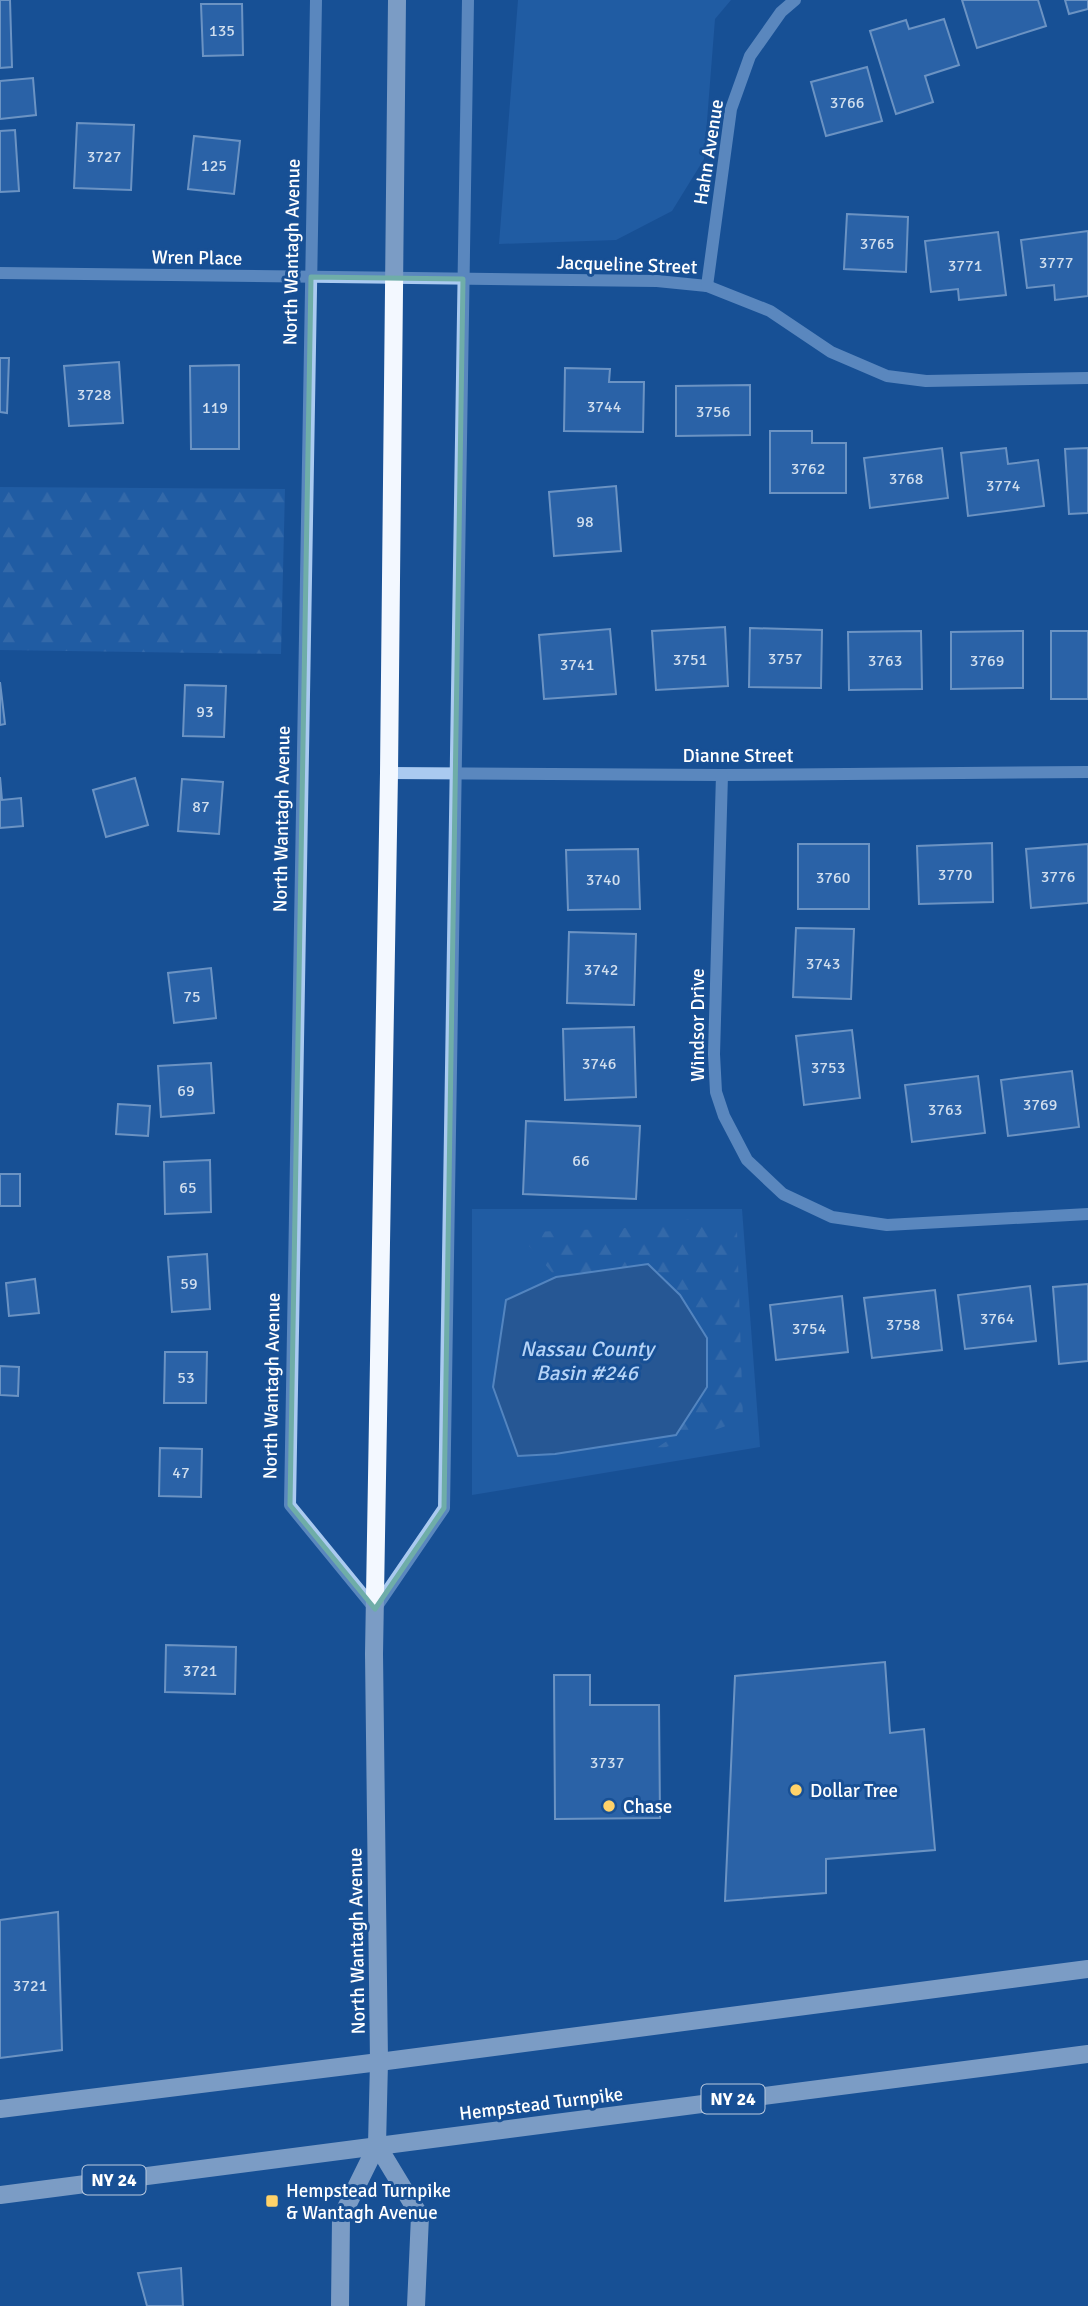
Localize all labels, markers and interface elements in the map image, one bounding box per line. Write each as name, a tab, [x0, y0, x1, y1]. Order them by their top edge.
house number: 135	[209, 21, 235, 41]
house number: 3766	[830, 93, 864, 113]
street label: Hahn Avenue	[689, 98, 729, 207]
house number: 3727	[87, 147, 121, 167]
house number: 125	[201, 156, 227, 176]
street label: North Wantagh Avenue	[278, 158, 306, 346]
house number: 3765	[860, 234, 894, 254]
street label: Wren Place	[151, 245, 243, 271]
street label: Jacqueline Street	[556, 251, 698, 279]
house number: 3777	[1039, 253, 1073, 273]
house number: 3771	[948, 256, 982, 276]
house number: 3728	[77, 385, 111, 405]
house number: 3744	[587, 397, 622, 417]
house number: 119	[202, 398, 228, 418]
house number: 3756	[696, 402, 730, 422]
house number: 3762	[791, 459, 825, 479]
house number: 3768	[889, 469, 923, 489]
house number: 3774	[986, 476, 1021, 496]
house number: 98	[576, 512, 594, 532]
house number: 3757	[768, 649, 802, 669]
house number: 3751	[673, 650, 707, 670]
house number: 3763	[868, 651, 902, 671]
house number: 3769	[970, 651, 1004, 671]
house number: 3741	[560, 655, 594, 675]
house number: 93	[196, 702, 214, 722]
street label: North Wantagh Avenue	[268, 725, 296, 913]
street label: Dianne Street	[682, 744, 794, 768]
house number: 87	[192, 797, 210, 817]
house number: 3770	[938, 865, 972, 885]
house number: 3776	[1041, 867, 1075, 887]
house number: 3760	[816, 868, 850, 888]
house number: 3740	[586, 870, 620, 890]
house number: 3743	[806, 954, 840, 974]
house number: 3742	[584, 960, 618, 980]
street label: Windsor Drive	[686, 968, 710, 1082]
house number: 75	[183, 987, 201, 1007]
house number: 3746	[582, 1054, 616, 1074]
house number: 3753	[811, 1058, 845, 1078]
house number: 69	[177, 1081, 195, 1101]
house number: 3769	[1023, 1095, 1057, 1115]
house number: 3763	[928, 1100, 962, 1120]
house number: 66	[572, 1151, 590, 1171]
house number: 65	[179, 1178, 197, 1198]
house number: 59	[180, 1274, 198, 1294]
street label: North Wantagh Avenue	[258, 1292, 286, 1480]
house number: 3764	[980, 1309, 1015, 1329]
house number: 3758	[886, 1315, 920, 1335]
house number: 3754	[792, 1319, 827, 1339]
water label: Nassau County Basin #246	[520, 1336, 657, 1386]
house number: 53	[177, 1368, 195, 1388]
house number: 47	[172, 1463, 190, 1483]
house number: 3721	[183, 1661, 217, 1681]
house number: 3737	[590, 1753, 624, 1773]
place label: Dollar Tree	[810, 1779, 898, 1803]
marker: Dollar Tree	[788, 1782, 804, 1798]
place label: Chase	[623, 1795, 672, 1819]
marker: Chase	[601, 1798, 617, 1814]
street label: North Wantagh Avenue	[343, 1847, 371, 2035]
house number: 3721	[13, 1976, 47, 1996]
street label: Hempstead Turnpike	[458, 2082, 625, 2126]
road number: NY 24	[702, 2084, 764, 2113]
road number: NY 24	[82, 2166, 146, 2194]
place label: Hempstead Turnpike & Wantagh Avenue	[286, 2179, 451, 2225]
marker: Hempstead Turnpike & Wantagh Avenue	[264, 2193, 280, 2209]

